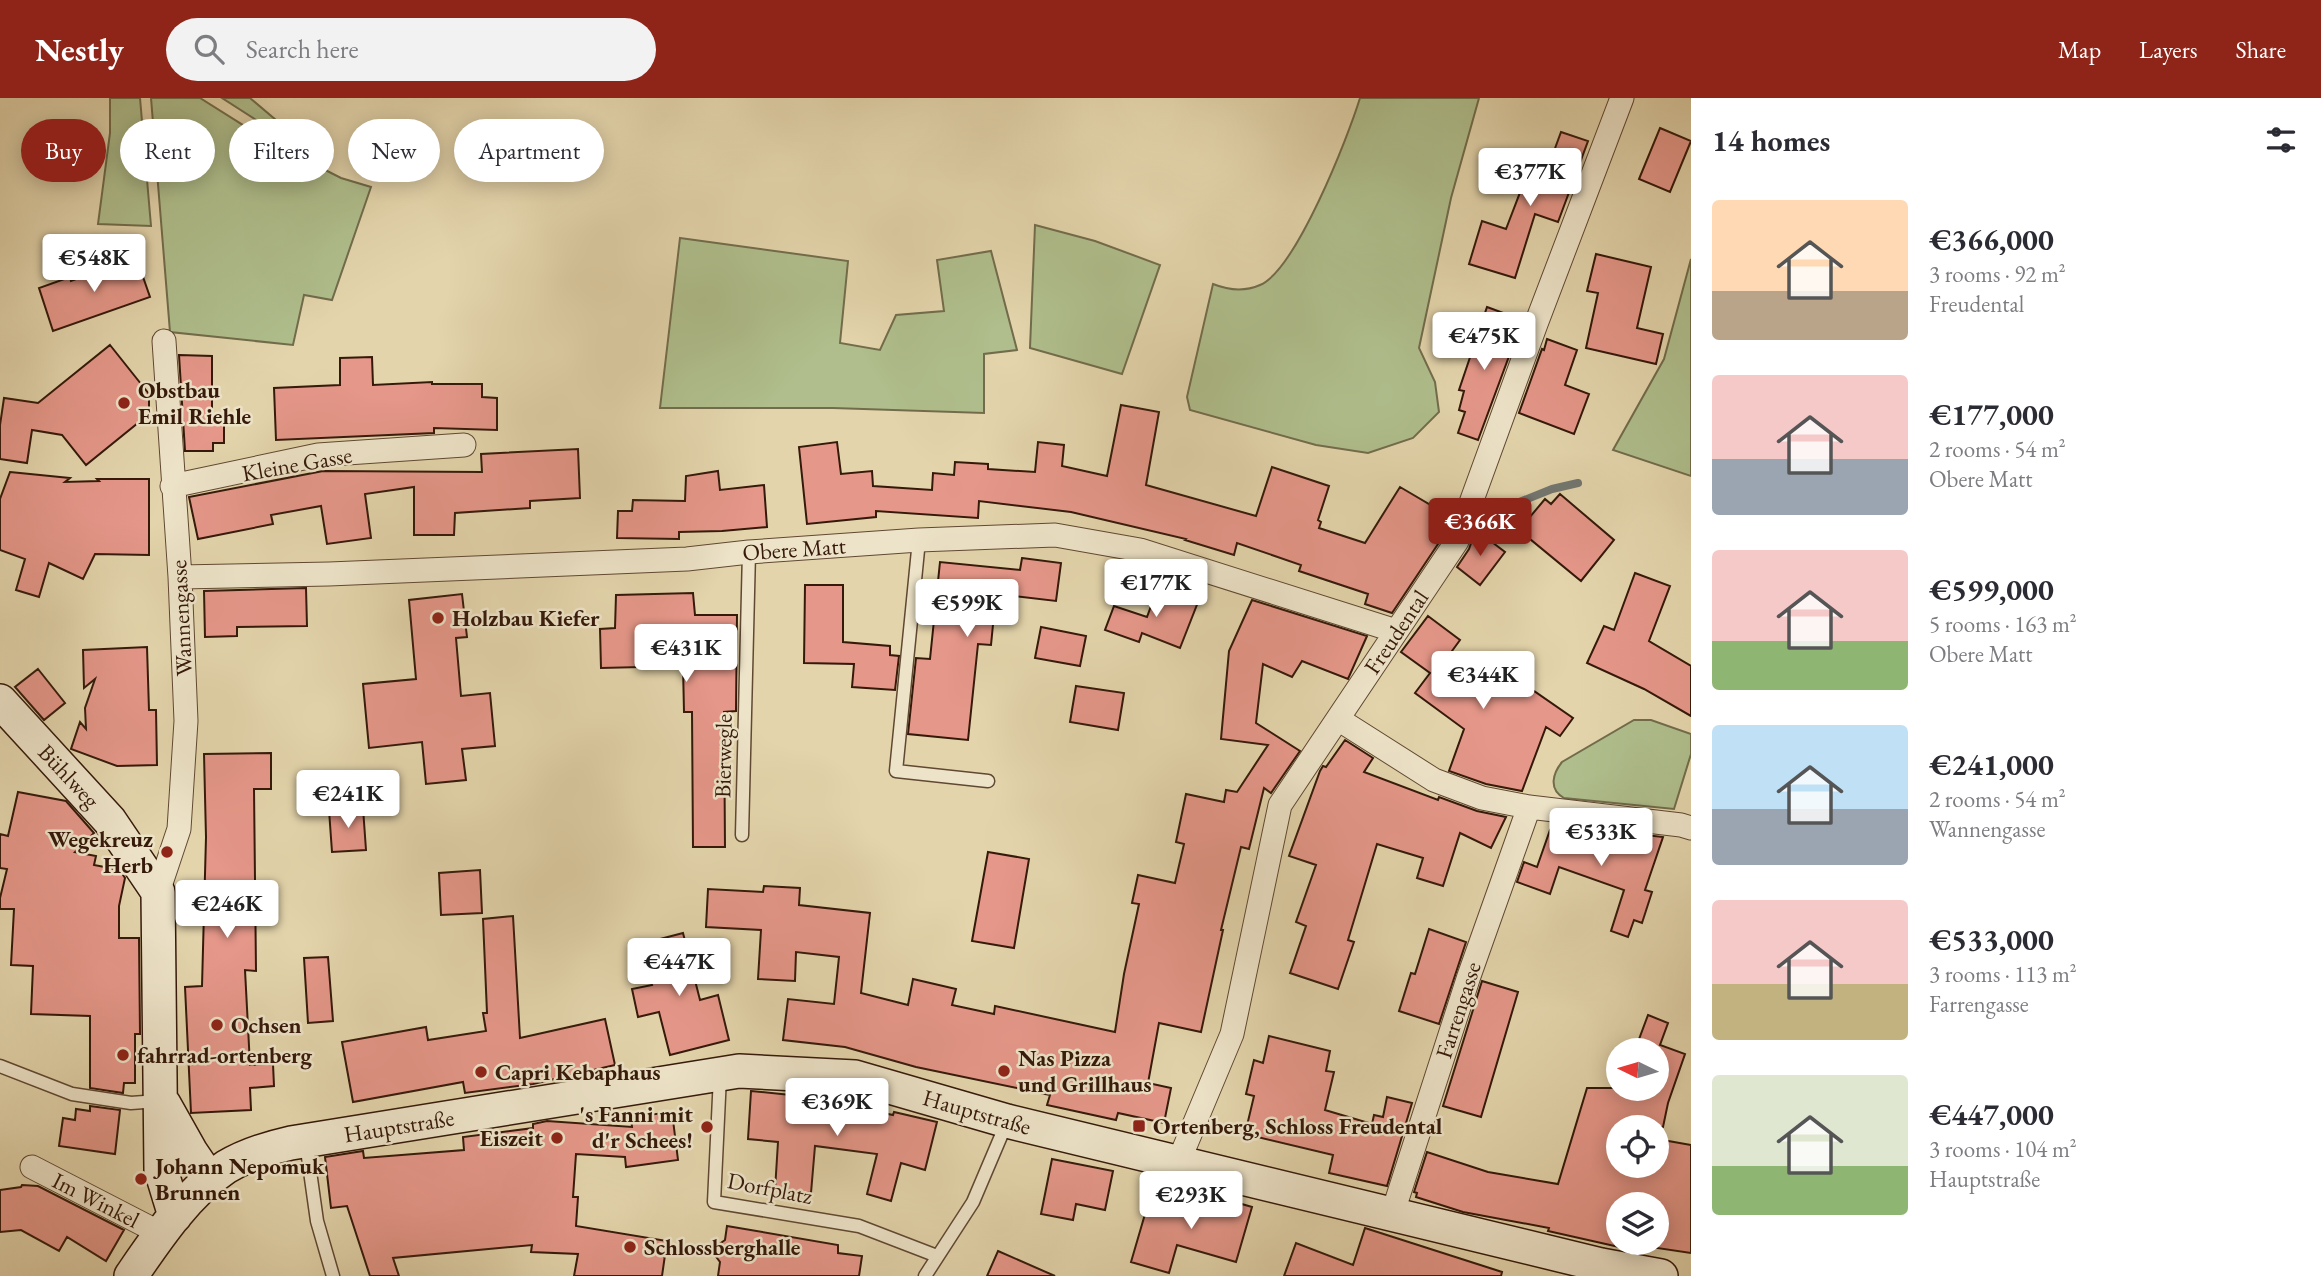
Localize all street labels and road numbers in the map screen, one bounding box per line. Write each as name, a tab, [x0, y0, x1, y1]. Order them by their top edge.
street label: Kleine Gasse	[240, 440, 354, 488]
street label: Obere Matt	[741, 530, 847, 568]
street label: Wannengasse	[163, 559, 199, 677]
street label: Freudental	[1357, 584, 1435, 680]
street label: Bierwegle	[707, 714, 739, 798]
street label: Bühlweg	[32, 738, 107, 815]
street label: Farrengasse	[1428, 958, 1488, 1062]
street label: Hauptstraße	[919, 1082, 1035, 1142]
street label: Hauptstraße	[342, 1102, 456, 1150]
street label: Im Winkel	[47, 1165, 145, 1235]
street label: Dorfplatz	[725, 1165, 815, 1211]

